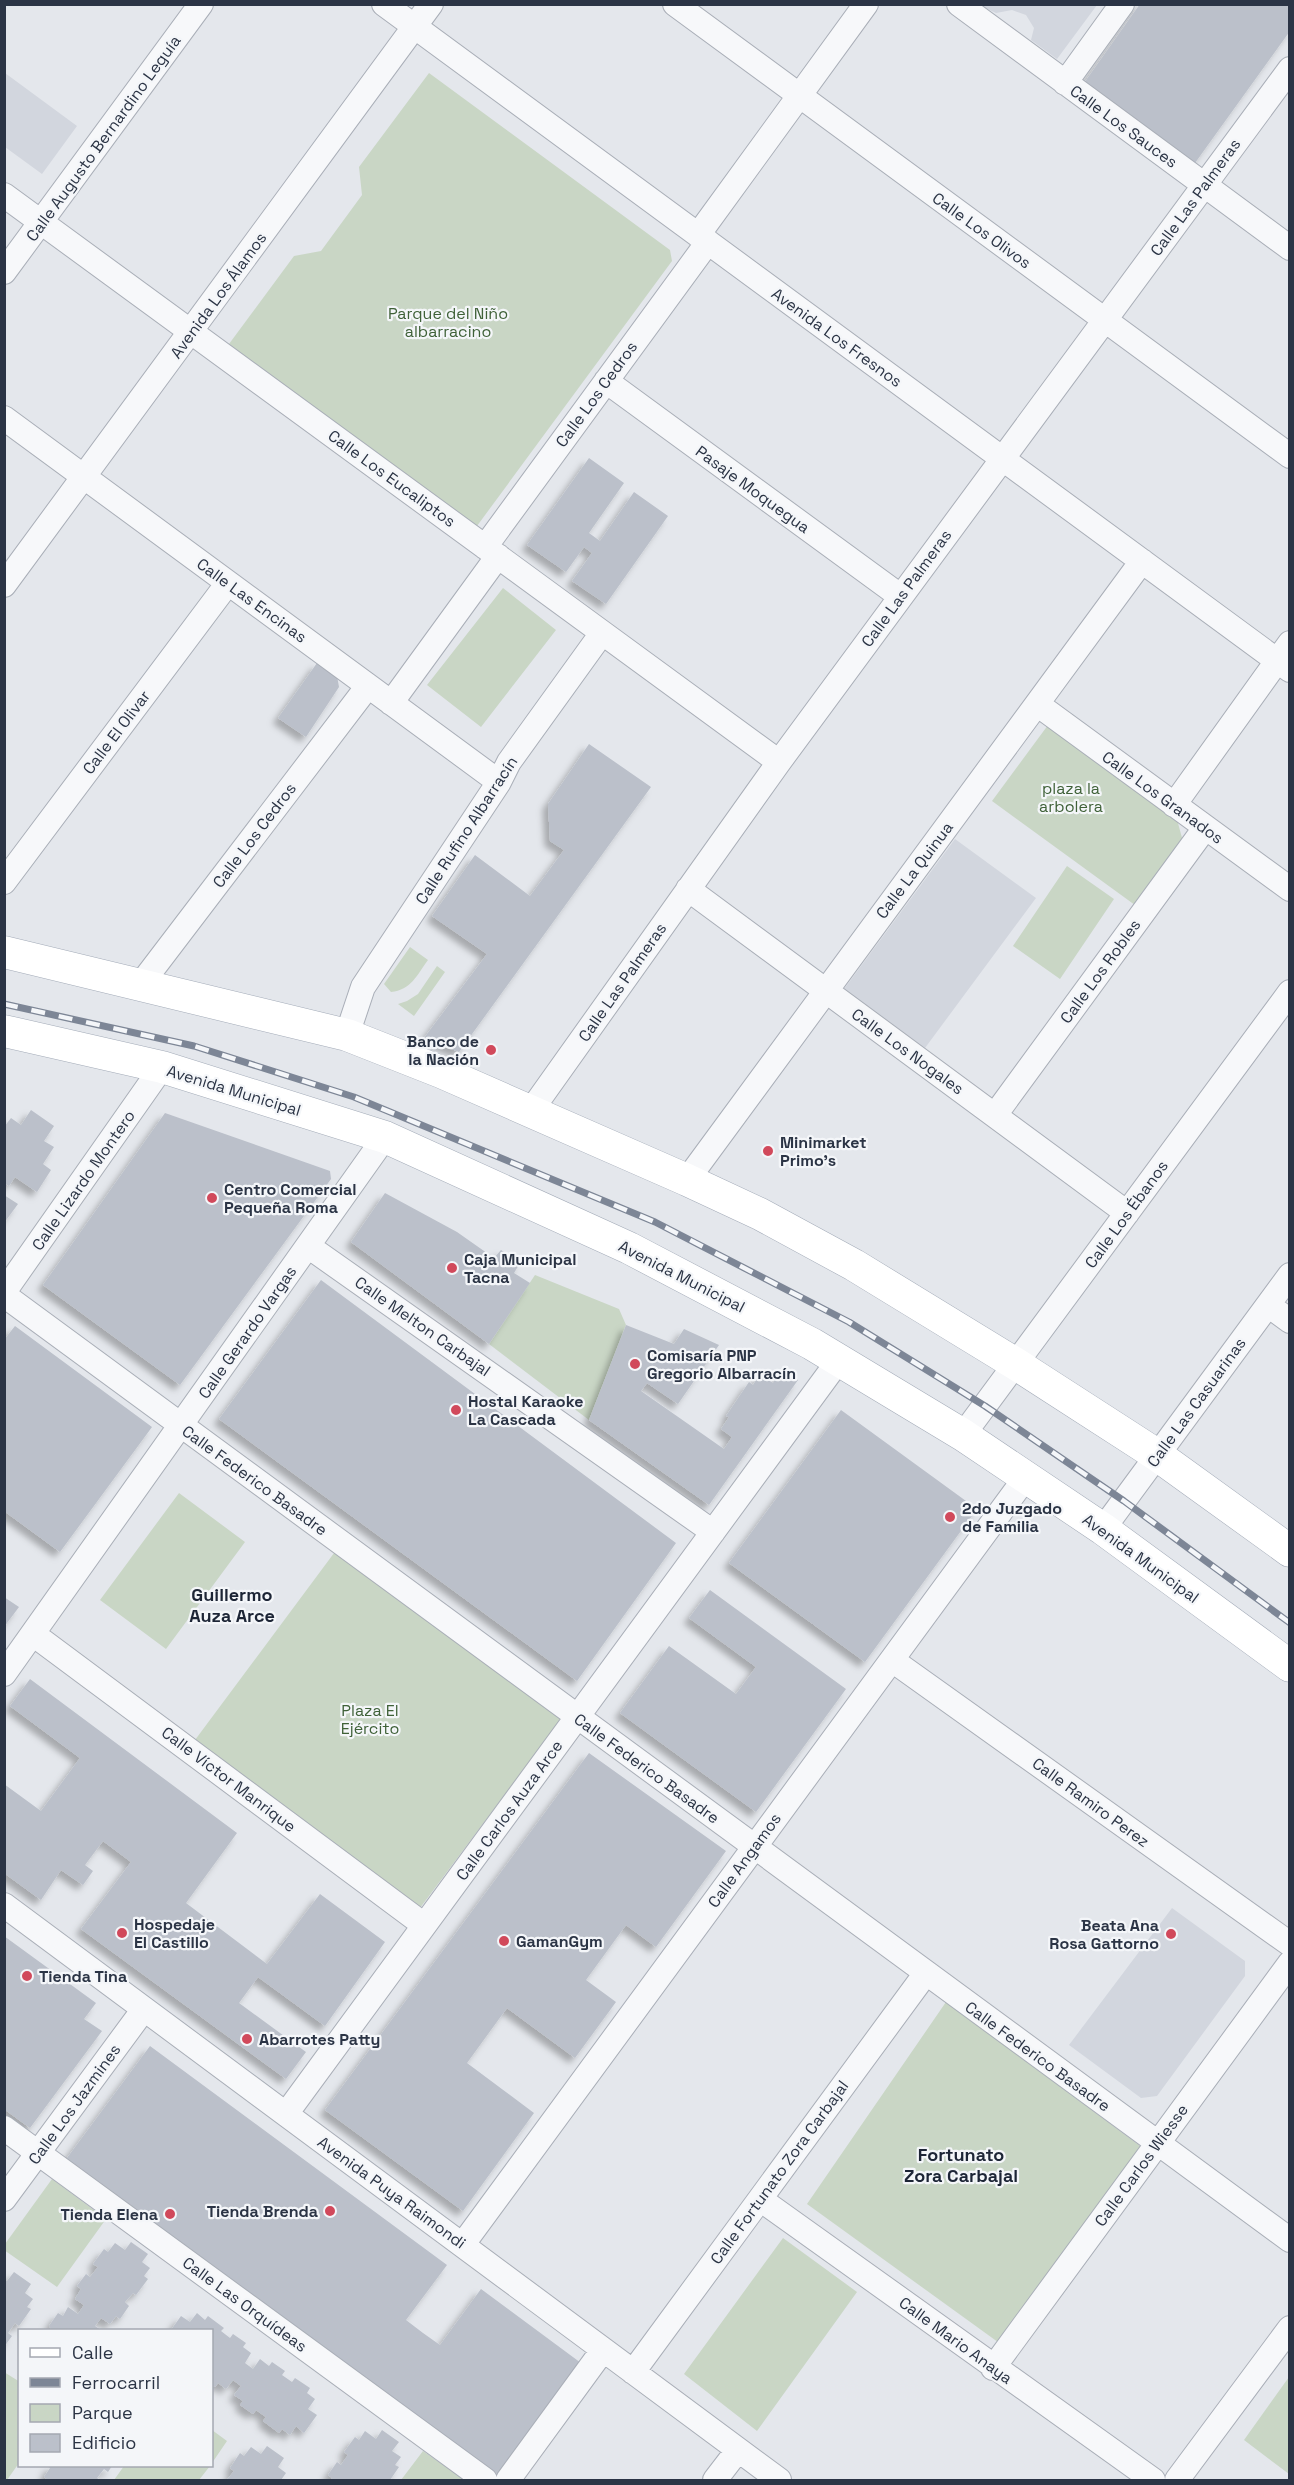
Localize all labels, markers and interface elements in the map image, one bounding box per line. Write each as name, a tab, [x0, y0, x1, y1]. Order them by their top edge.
street label: Calle Augusto Bernardino Leguía	[21, 31, 185, 246]
street label: Calle Los Sauces	[1066, 80, 1182, 173]
street label: Calle Las Palmeras	[1146, 134, 1245, 260]
street label: Calle Los Olivos	[928, 187, 1035, 273]
street label: Avenida Los Álamos	[166, 228, 271, 363]
street label: Avenida Los Fresnos	[767, 283, 906, 392]
park label: Parque del Niño albarracino	[388, 303, 508, 342]
street label: Calle Los Cedros	[551, 337, 642, 451]
street label: Calle Los Eucaliptos	[324, 425, 460, 532]
street label: Pasaje Moquegua	[691, 441, 814, 538]
street label: Calle Las Palmeras	[857, 525, 956, 651]
street label: Calle Las Encinas	[193, 553, 311, 647]
street label: Calle El Olivar	[78, 686, 155, 779]
street label: Calle Los Granados	[1098, 746, 1228, 848]
street label: Calle Rufino Albarracín	[411, 752, 522, 908]
park label: plaza la arbolera	[1039, 778, 1103, 817]
street label: Calle Los Cedros	[208, 779, 301, 892]
street label: Calle La Quinua	[871, 818, 958, 923]
street label: Calle Los Robles	[1055, 915, 1145, 1028]
street label: Calle Las Palmeras	[574, 919, 671, 1046]
street label: Calle Los Nogales	[847, 1004, 968, 1099]
place label: Banco de la Nación	[407, 1031, 479, 1070]
marker: Banco de la Nación	[484, 1043, 498, 1057]
street label: Avenida Municipal	[164, 1060, 303, 1121]
street label: Calle Lizardo Montero	[27, 1106, 140, 1255]
place label: Minimarket Primo's	[780, 1132, 867, 1171]
marker: Minimarket Primo's	[761, 1144, 775, 1158]
street label: Calle Los Ébanos	[1080, 1156, 1173, 1273]
place label: Centro Comercial Pequeña Roma	[224, 1179, 357, 1218]
marker: Centro Comercial Pequeña Roma	[205, 1191, 219, 1205]
street label: Avenida Municipal	[615, 1235, 749, 1317]
place label: Caja Municipal Tacna	[464, 1249, 577, 1288]
marker: Caja Municipal Tacna	[445, 1261, 459, 1275]
street label: Calle Gerardo Vargas	[194, 1262, 301, 1403]
street label: Calle Melton Carbajal	[351, 1272, 495, 1381]
street label: Calle Las Casuarinas	[1142, 1333, 1251, 1471]
place label: Comisaría PNP Gregorio Albarracín	[647, 1345, 796, 1384]
marker: Comisaría PNP Gregorio Albarracín	[628, 1357, 642, 1371]
place label: Hostal Karaoke La Cascada	[468, 1391, 583, 1430]
marker: Hostal Karaoke La Cascada	[449, 1403, 463, 1417]
street label: Calle Federico Basadre	[178, 1421, 332, 1540]
place label: 2do Juzgado de Familia	[962, 1498, 1062, 1537]
street label: Avenida Municipal	[1078, 1509, 1203, 1608]
marker: 2do Juzgado de Familia	[943, 1510, 957, 1524]
district label: Guillermo Auza Arce	[189, 1583, 275, 1627]
park label: Plaza El Ejército	[341, 1700, 399, 1739]
street label: Calle Federico Basadre	[570, 1709, 724, 1828]
street label: Calle Víctor Manrique	[157, 1722, 300, 1837]
street label: Calle Carlos Auza Arce	[451, 1736, 567, 1885]
street label: Calle Ramiro Perez	[1028, 1753, 1153, 1852]
street label: Calle Angamos	[703, 1809, 786, 1912]
place label: Hospedaje El Castillo	[134, 1914, 215, 1953]
place label: Beata Ana Rosa Gattorno	[1049, 1915, 1159, 1954]
marker: Hospedaje El Castillo	[115, 1926, 129, 1940]
marker: Beata Ana Rosa Gattorno	[1164, 1927, 1178, 1941]
place label: GamanGym	[516, 1931, 603, 1952]
marker: GamanGym	[497, 1934, 511, 1948]
place label: Tienda Tina	[39, 1966, 127, 1987]
marker: Tienda Tina	[20, 1969, 34, 1983]
street label: Calle Federico Basadre	[961, 1997, 1115, 2116]
place label: Abarrotes Patty	[259, 2029, 380, 2050]
marker: Abarrotes Patty	[240, 2032, 254, 2046]
street label: Calle Los Jazmines	[24, 2040, 125, 2169]
street label: Calle Fortunato Zora Carbajal	[706, 2076, 853, 2268]
street label: Calle Carlos Wiesse	[1090, 2100, 1193, 2231]
street label: Avenida Puya Raimondi	[313, 2132, 470, 2253]
district label: Fortunato Zora Carbajal	[904, 2143, 1018, 2187]
place label: Tienda Brenda	[207, 2201, 318, 2222]
place label: Tienda Elena	[60, 2204, 158, 2225]
marker: Tienda Brenda	[323, 2204, 337, 2218]
marker: Tienda Elena	[163, 2207, 177, 2221]
street label: Calle Las Orquídeas	[178, 2252, 311, 2357]
street label: Calle Mario Anaya	[895, 2292, 1017, 2389]
legend	[18, 2329, 213, 2467]
text: Calle	[72, 2341, 113, 2364]
text: Ferrocarril	[72, 2371, 160, 2394]
text: Parque	[72, 2401, 133, 2424]
text: Edificio	[72, 2431, 136, 2454]

